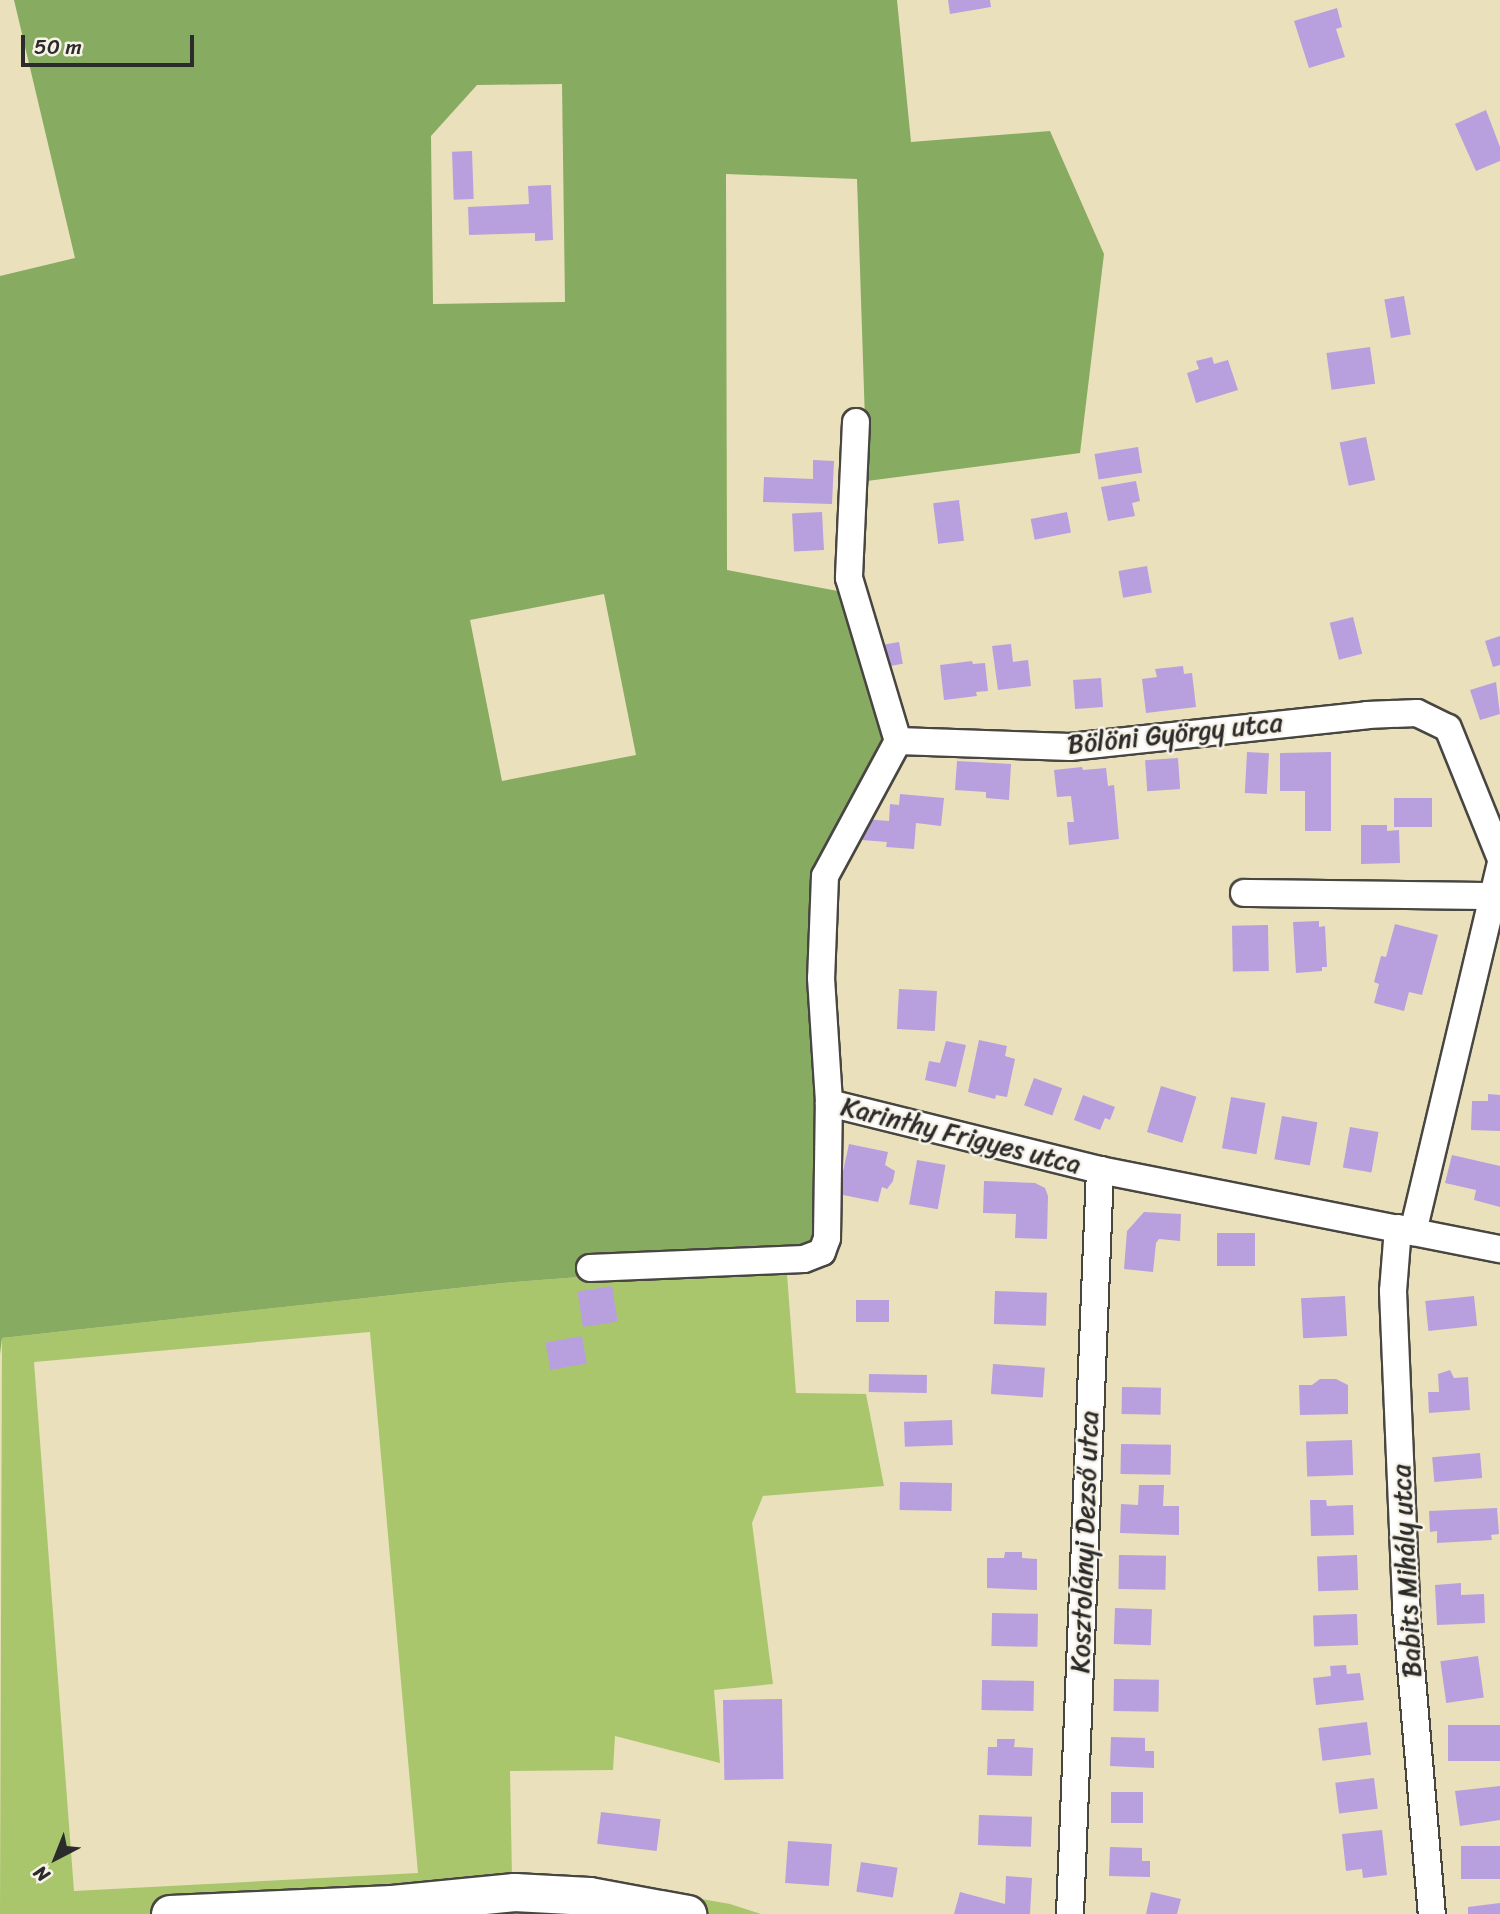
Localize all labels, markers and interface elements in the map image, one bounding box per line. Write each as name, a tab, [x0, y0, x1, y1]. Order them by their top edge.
scale bar	[24, 21, 198, 65]
text: 50 m	[34, 28, 82, 66]
street label: Bölöni György utca	[1066, 707, 1284, 761]
street label: Karinthy Frigyes utca	[837, 1091, 1085, 1181]
street label: Kosztolányi Dezső utca	[1065, 1410, 1105, 1674]
street label: Babits Mihály utca	[1386, 1464, 1428, 1678]
north arrow	[21, 1823, 91, 1893]
text: N	[26, 1857, 58, 1891]

